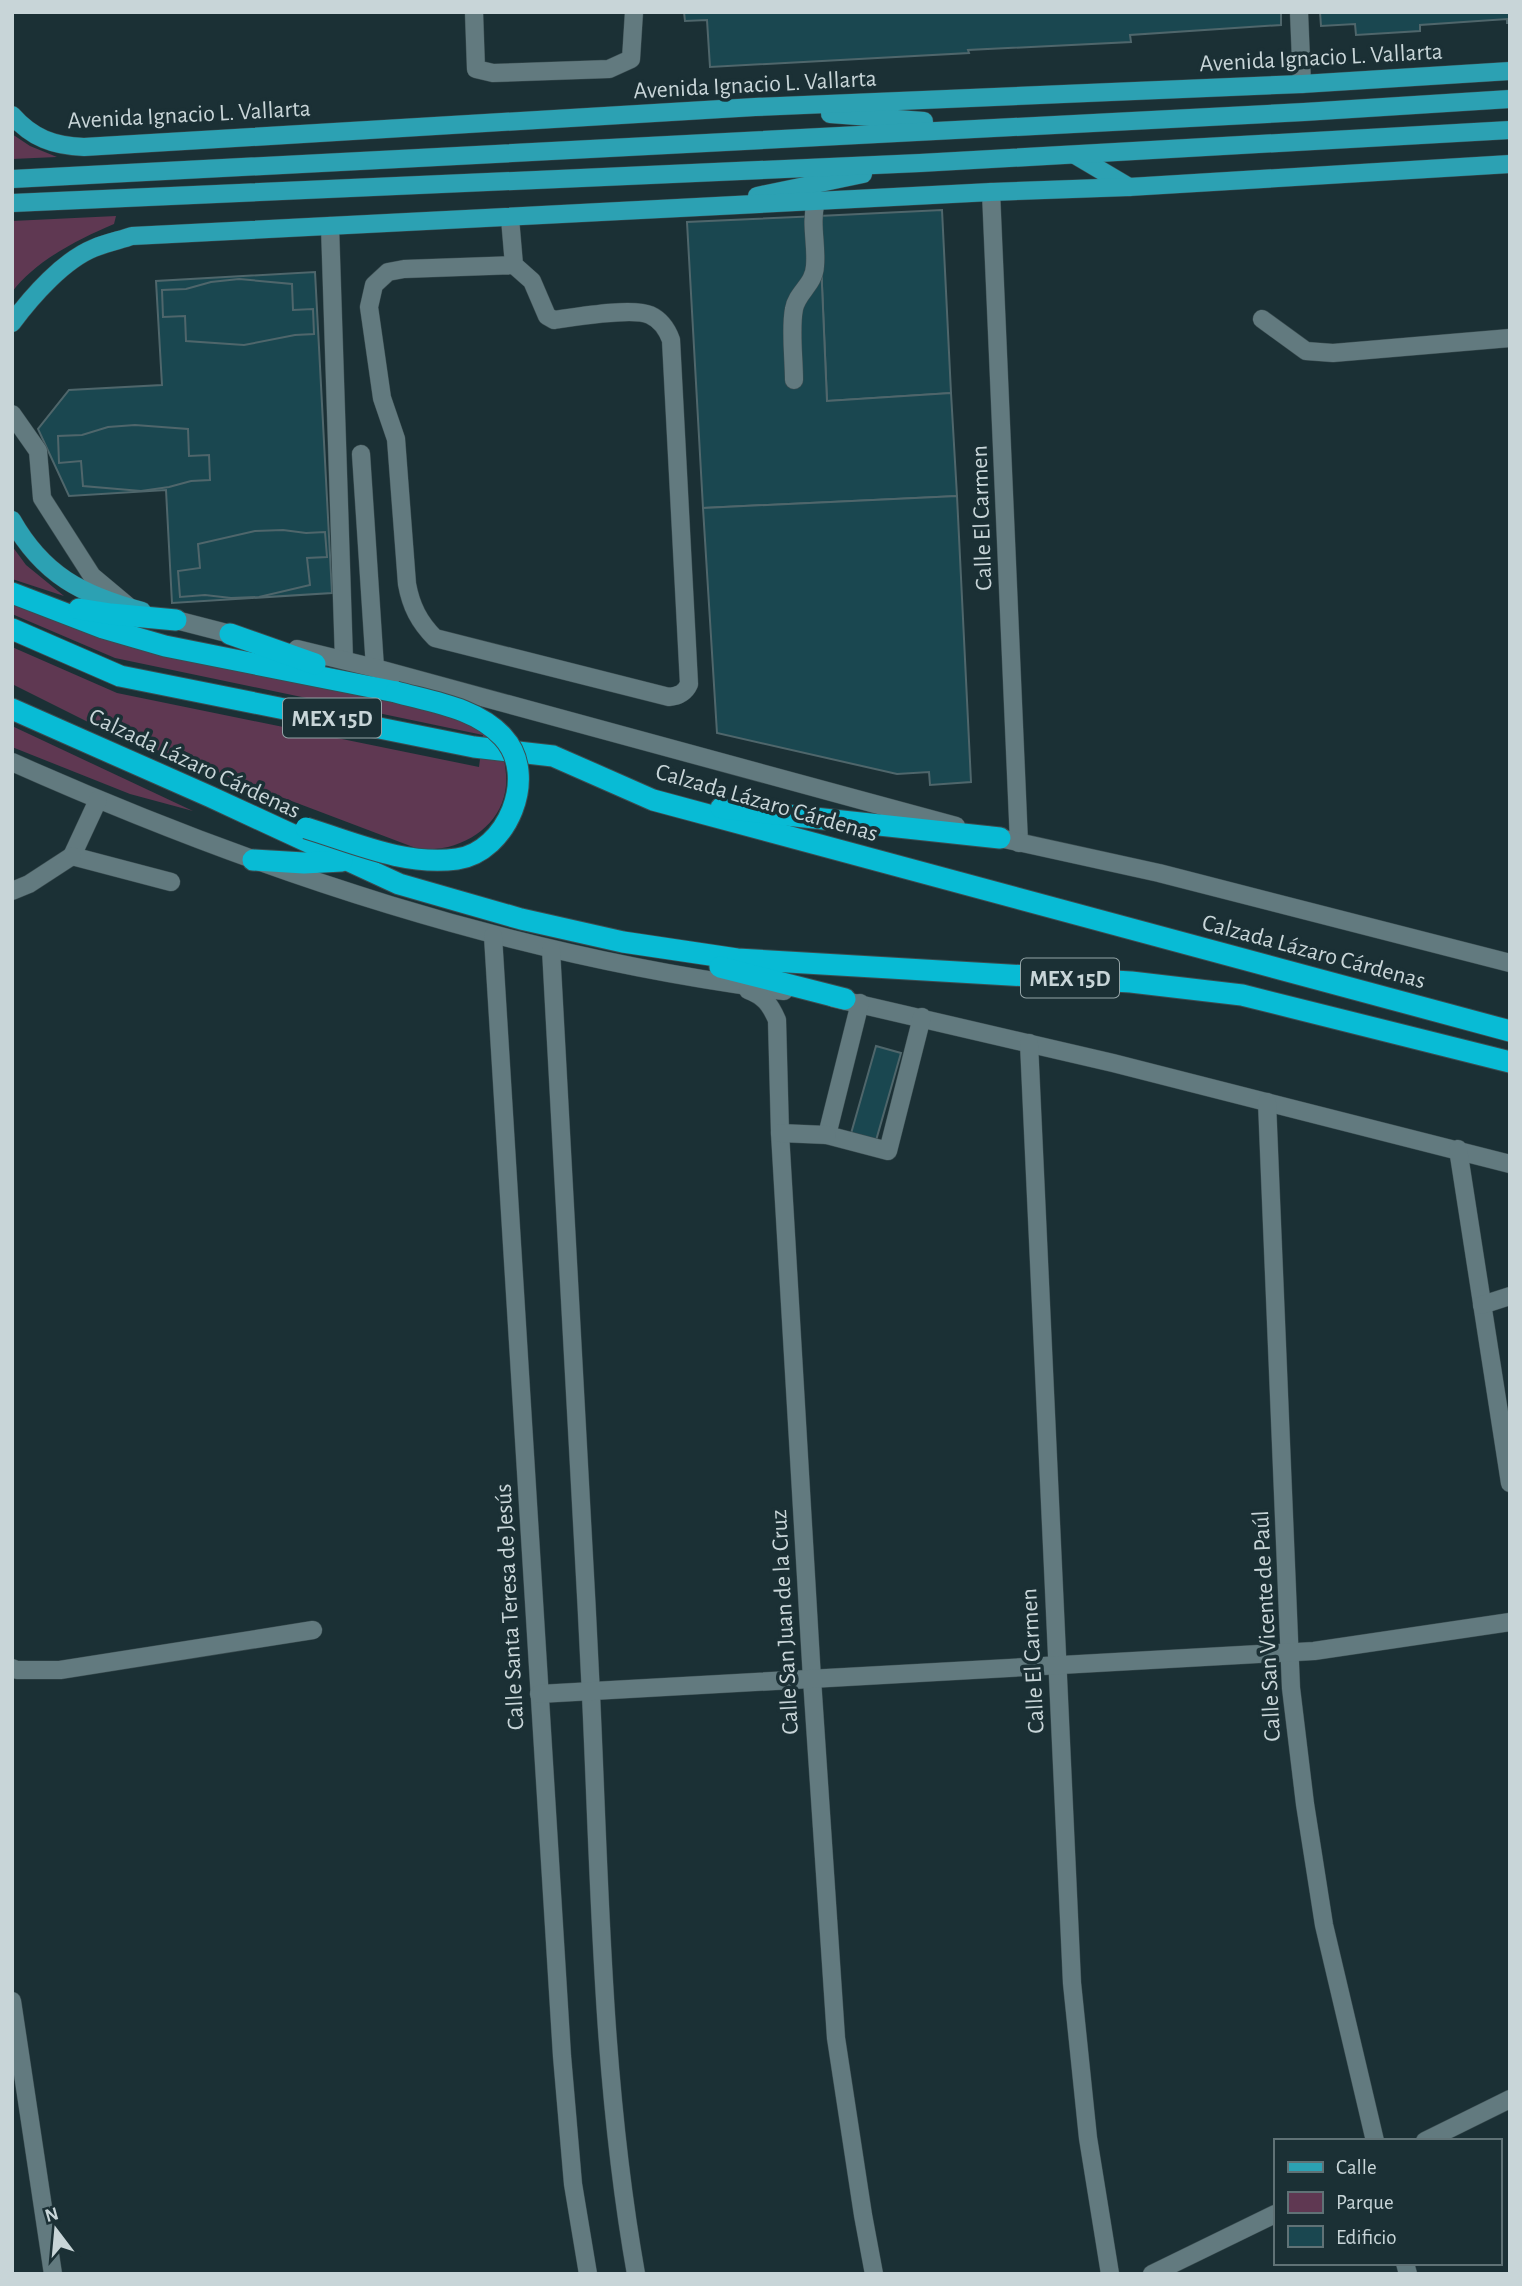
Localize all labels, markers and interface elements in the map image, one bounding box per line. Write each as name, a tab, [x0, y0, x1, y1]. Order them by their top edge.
street label: Avenida Ignacio L. Vallarta	[1199, 40, 1443, 76]
street label: Avenida Ignacio L. Vallarta	[633, 67, 877, 103]
street label: Avenida Ignacio L. Vallarta	[67, 97, 311, 133]
street label: Calle El Carmen	[967, 445, 997, 591]
road number: MEX 15D	[283, 698, 381, 738]
street label: Calzada Lázaro Cárdenas	[85, 704, 304, 823]
street label: Calzada Lázaro Cárdenas	[653, 760, 881, 846]
street label: Calzada Lázaro Cárdenas	[1199, 911, 1428, 993]
road number: MEX 15D	[1021, 959, 1119, 998]
street label: Calle Santa Teresa de Jesús	[492, 1483, 528, 1731]
street label: Calle San Juan de la Cruz	[767, 1509, 803, 1735]
street label: Calle San Vicente de Paúl	[1249, 1510, 1285, 1742]
street label: Calle El Carmen	[1017, 1588, 1049, 1734]
legend	[1274, 2139, 1501, 2265]
text: Calle	[1336, 2157, 1377, 2178]
text: Parque	[1336, 2192, 1394, 2213]
north arrow	[21, 2195, 91, 2265]
text: N	[43, 2204, 61, 2226]
text: Edificio	[1336, 2227, 1397, 2248]

